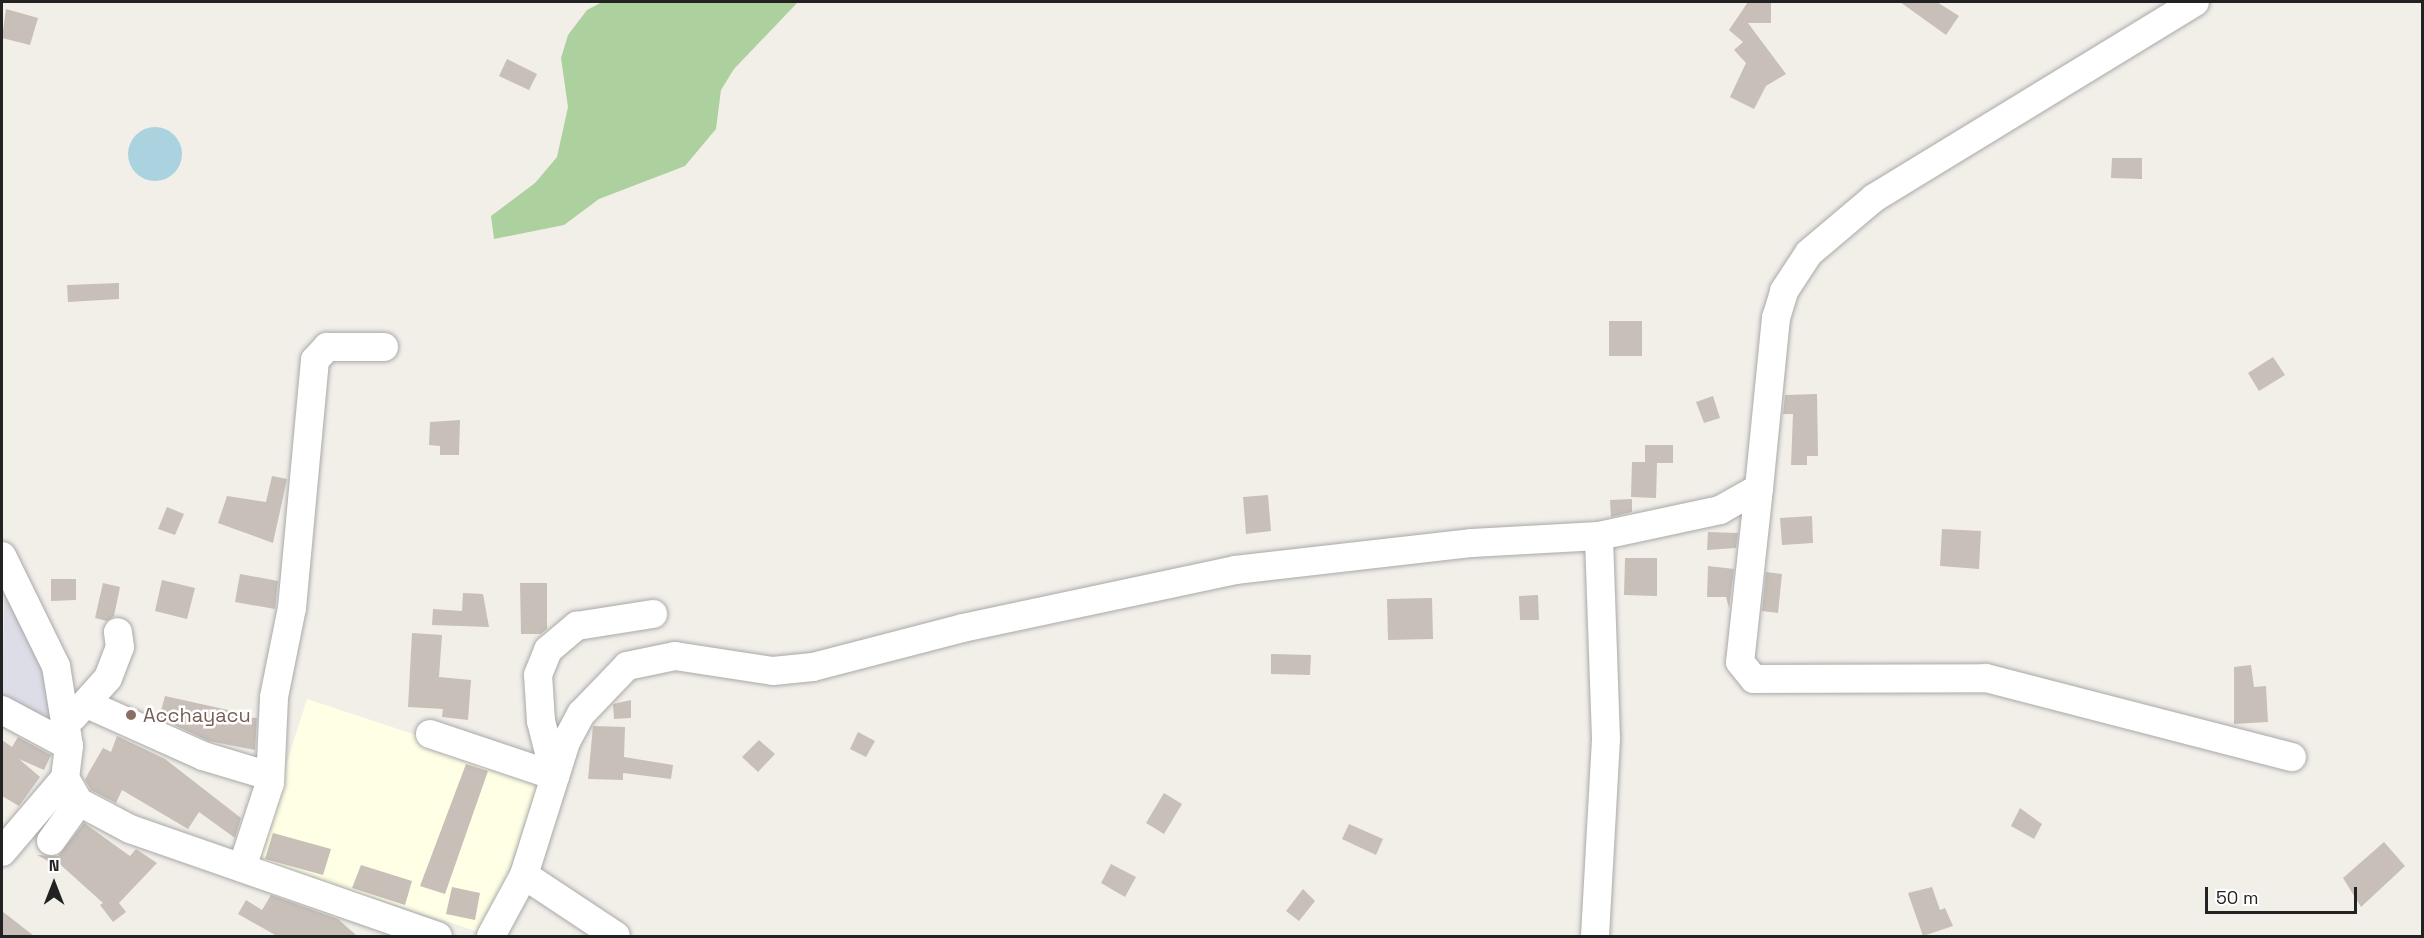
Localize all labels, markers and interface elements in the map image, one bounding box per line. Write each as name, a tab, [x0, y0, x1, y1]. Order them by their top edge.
place label: Acchayacu	[143, 703, 251, 727]
marker: Acchayacu	[124, 708, 138, 722]
north arrow	[24, 854, 84, 914]
text: N	[49, 855, 59, 876]
scale bar	[2208, 875, 2360, 913]
text: 50 m	[2216, 886, 2258, 909]

